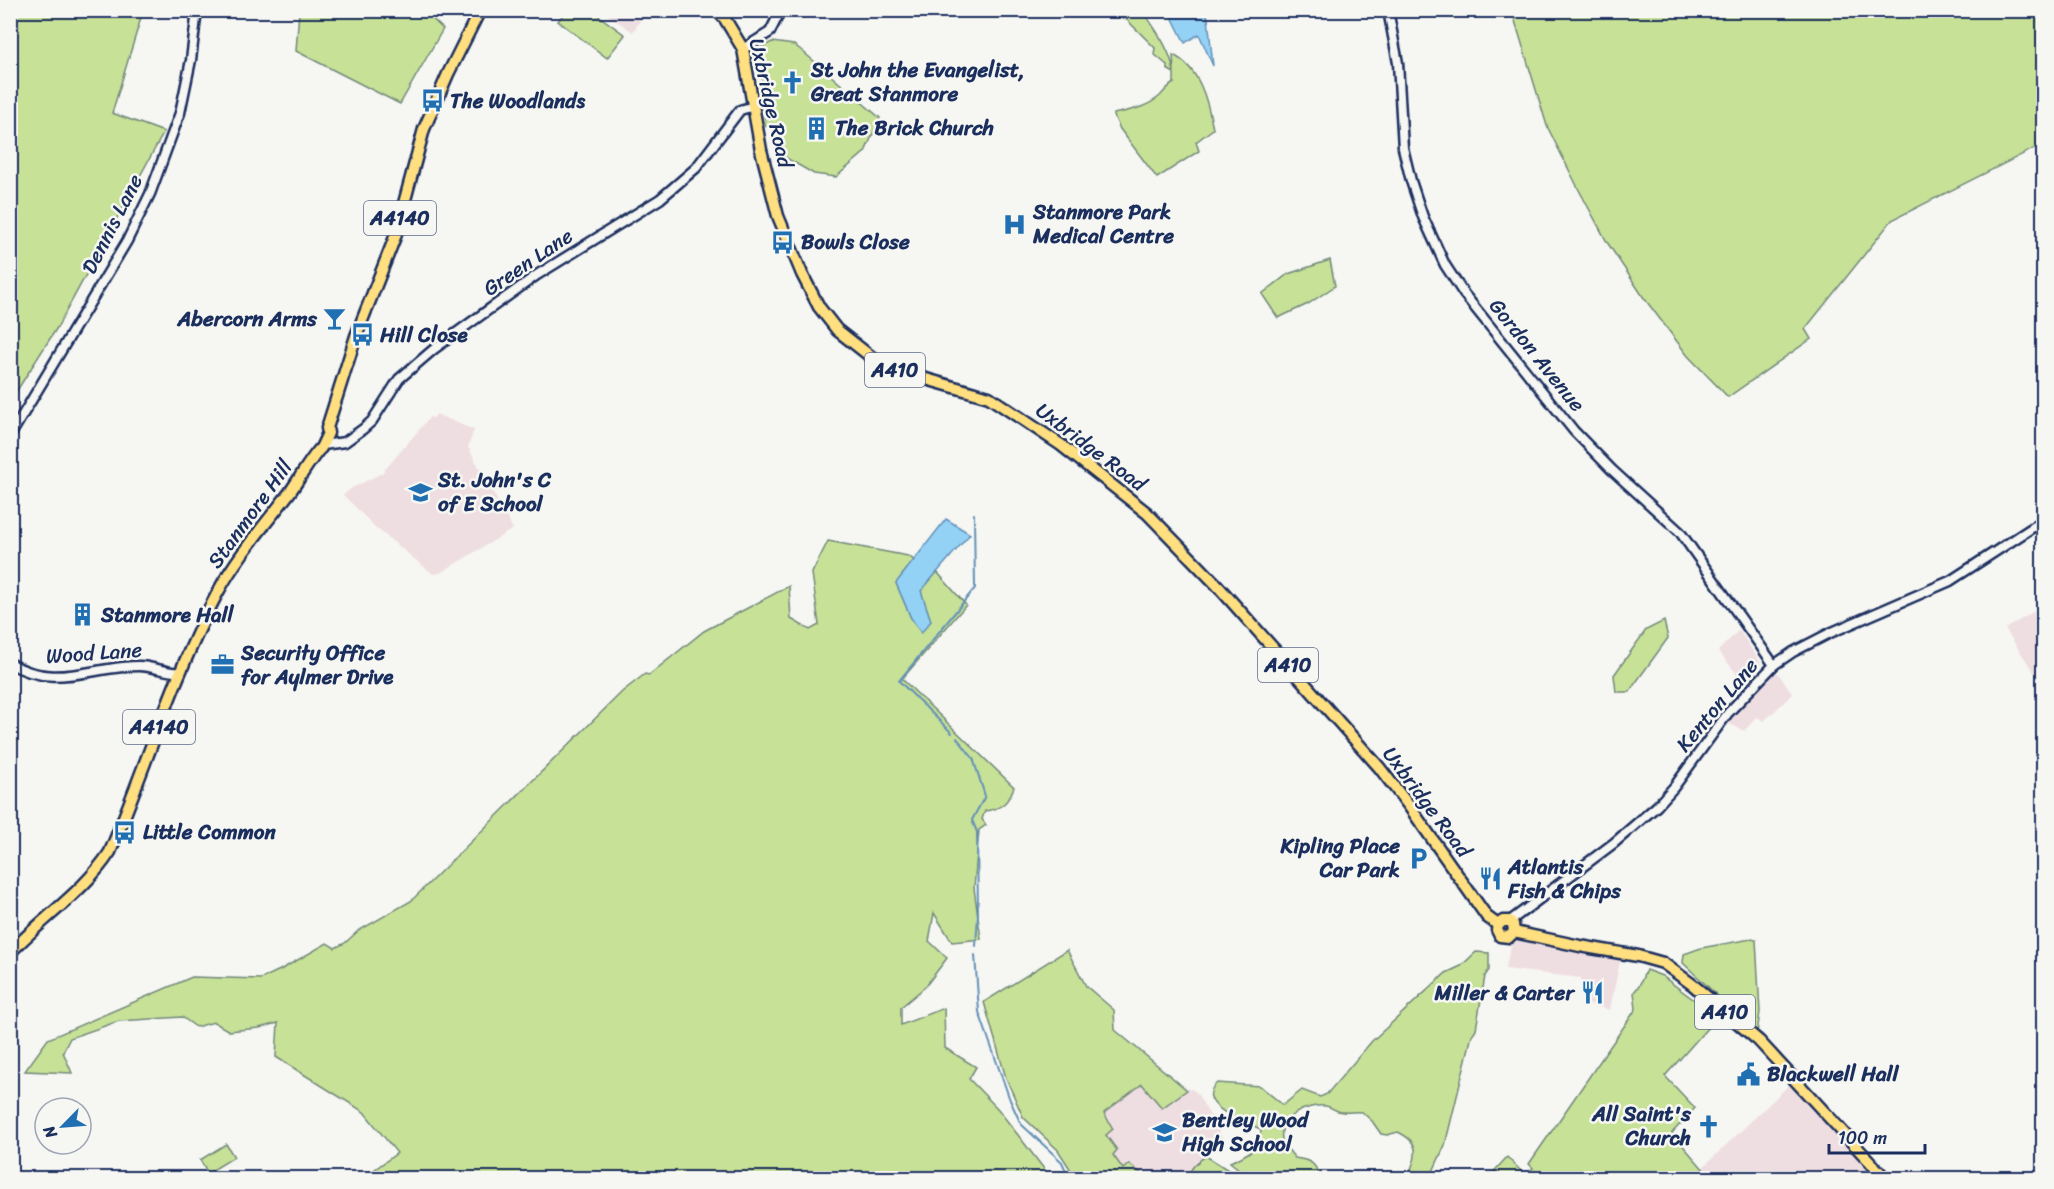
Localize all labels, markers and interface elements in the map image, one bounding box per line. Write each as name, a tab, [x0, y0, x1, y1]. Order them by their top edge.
street label: Uxbridge Road	[738, 34, 805, 173]
place label: St John the Evangelist, Great Stanmore	[810, 51, 1025, 113]
church icon: St John the Evangelist, Great Stanmore	[780, 69, 806, 95]
place label: The Woodlands	[450, 82, 585, 120]
bus stop icon: The Woodlands	[419, 88, 445, 114]
place label: The Brick Church	[835, 109, 994, 147]
building icon: The Brick Church	[804, 115, 830, 141]
street label: Dennis Lane	[71, 167, 154, 281]
place label: Stanmore Park Medical Centre	[1032, 193, 1174, 255]
road number: A4140	[364, 201, 436, 235]
hospital icon: Stanmore Park Medical Centre	[1002, 211, 1028, 237]
street label: Green Lane	[475, 217, 581, 306]
place label: Bowls Close	[801, 223, 910, 261]
bus stop icon: Bowls Close	[770, 229, 796, 255]
street label: Gordon Avenue	[1479, 289, 1595, 421]
place label: Abercorn Arms	[177, 300, 317, 338]
bar icon: Abercorn Arms	[322, 306, 348, 332]
place label: Hill Close	[379, 316, 469, 354]
bus stop icon: Hill Close	[349, 322, 375, 348]
road number: A410	[865, 353, 925, 387]
street label: Uxbridge Road	[1027, 392, 1157, 503]
street label: Stanmore Hill	[197, 450, 304, 577]
place label: St. John's C of E School	[437, 461, 552, 523]
school or university icon: St. John's C of E School	[407, 479, 433, 505]
place label: Stanmore Hall	[100, 596, 235, 634]
building icon: Stanmore Hall	[70, 602, 96, 628]
street label: Wood Lane	[45, 631, 144, 675]
place label: Security Office for Aylmer Drive	[240, 634, 394, 696]
road number: A410	[1258, 648, 1318, 682]
street label: Kenton Lane	[1666, 649, 1768, 761]
office icon: Security Office for Aylmer Drive	[210, 652, 236, 678]
road number: A4140	[123, 710, 195, 744]
street label: Uxbridge Road	[1372, 738, 1483, 868]
place label: Little Common	[143, 813, 277, 851]
bus stop icon: Little Common	[112, 819, 138, 845]
place label: Kipling Place Car Park	[1280, 827, 1400, 889]
parking icon: Kipling Place Car Park	[1405, 845, 1431, 871]
place label: Atlantis Fish & Chips	[1507, 848, 1621, 910]
restaurant icon: Atlantis Fish & Chips	[1477, 866, 1503, 892]
place label: Miller & Carter	[1434, 974, 1575, 1012]
restaurant icon: Miller & Carter	[1579, 980, 1605, 1006]
road number: A410	[1695, 995, 1755, 1029]
place label: Blackwell Hall	[1767, 1055, 1900, 1093]
public building icon: Blackwell Hall	[1736, 1061, 1762, 1087]
place label: All Saint's Church	[1591, 1095, 1691, 1157]
north arrow	[33, 1096, 93, 1156]
place label: Bentley Wood High School	[1181, 1101, 1310, 1163]
church icon: All Saint's Church	[1696, 1113, 1722, 1139]
scale bar	[1829, 1117, 1925, 1155]
school or university icon: Bentley Wood High School	[1151, 1119, 1177, 1145]
text: N	[34, 1120, 66, 1144]
text: 100 m	[1838, 1122, 1887, 1154]

